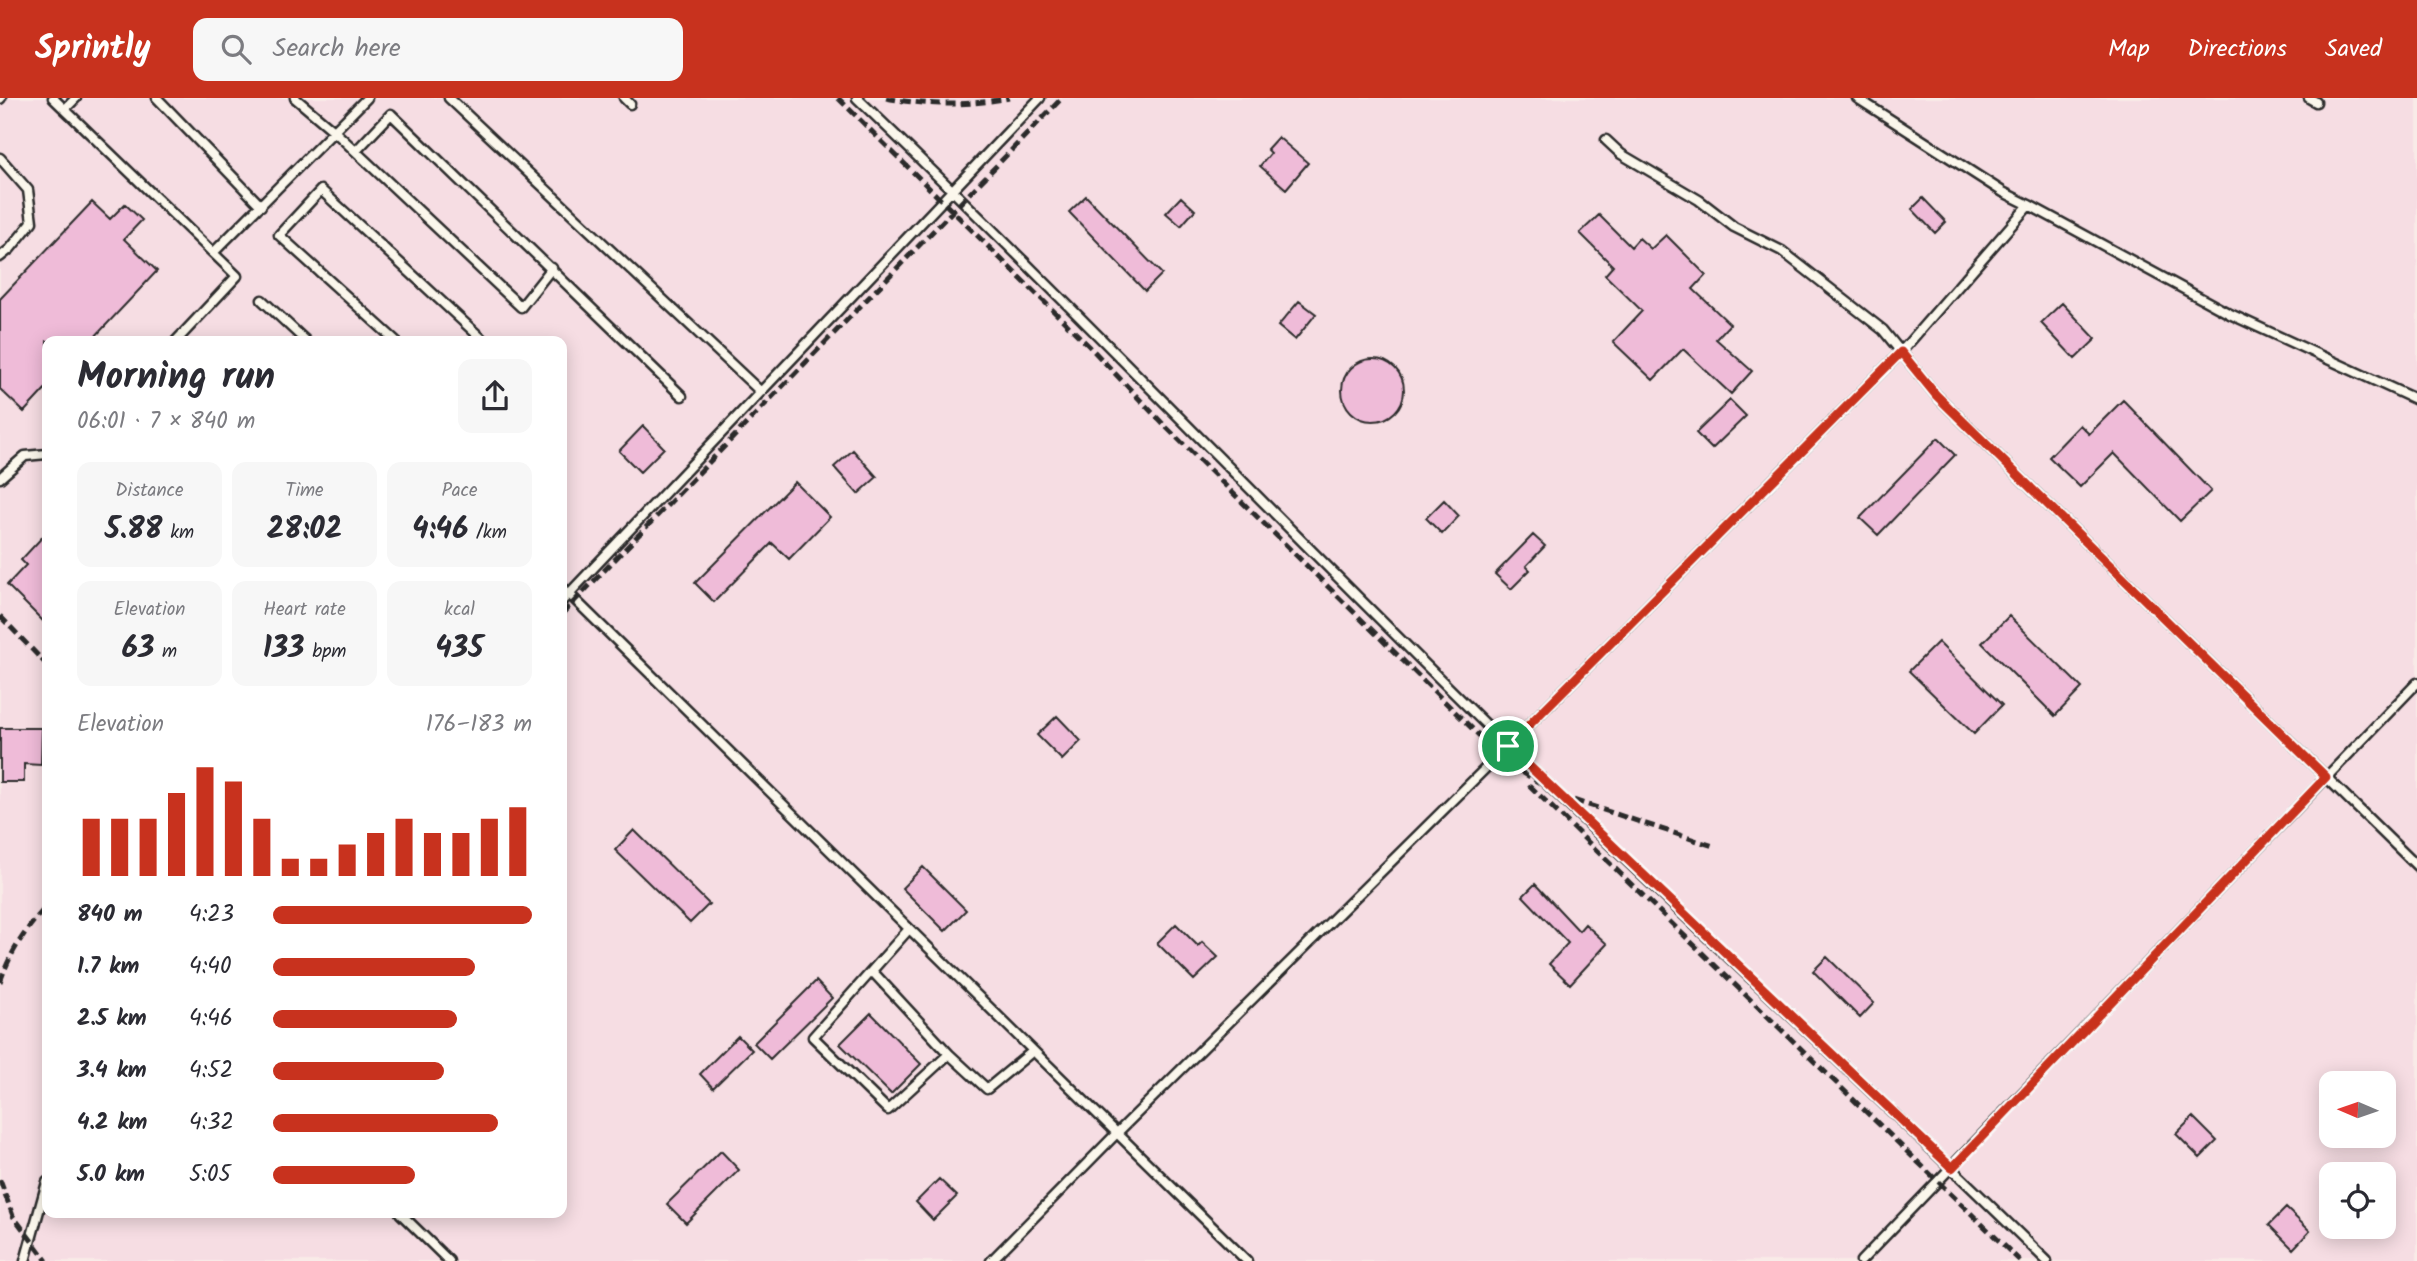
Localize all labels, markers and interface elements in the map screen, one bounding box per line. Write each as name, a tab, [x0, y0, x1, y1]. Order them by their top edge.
search box	[193, 18, 683, 81]
text: Sprintly	[35, 23, 151, 76]
text: Search here	[273, 28, 401, 70]
icon: search	[217, 30, 255, 68]
text: Map	[2108, 30, 2150, 69]
text: Directions	[2188, 30, 2287, 69]
text: Saved	[2325, 30, 2382, 69]
text: Morning run	[77, 348, 275, 408]
button: share	[458, 359, 532, 433]
text: 06:01 · 7 × 840 m	[77, 404, 255, 440]
text: Distance	[115, 476, 184, 506]
text: Time	[285, 476, 324, 506]
text: Pace	[441, 476, 478, 506]
text: 5.88	[105, 506, 163, 554]
text: 28:02	[267, 506, 342, 554]
text: 4:46	[412, 506, 468, 554]
text: km	[163, 518, 194, 548]
text: /km	[468, 518, 507, 548]
text: Elevation	[114, 595, 185, 625]
text: Heart rate	[263, 595, 346, 625]
text: kcal	[444, 595, 475, 625]
text: 63	[122, 625, 154, 673]
text: 133	[263, 625, 305, 673]
text: 435	[436, 625, 483, 673]
text: m	[154, 637, 177, 667]
text: bpm	[305, 637, 346, 667]
text: Elevation	[77, 707, 164, 743]
text: 176–183 m	[426, 707, 532, 743]
pin	[1478, 716, 1538, 776]
icon: arrive	[1489, 727, 1527, 765]
text: 840 m	[77, 897, 143, 933]
text: 4:23	[189, 897, 234, 933]
text: 1.7 km	[77, 949, 139, 985]
text: 4:40	[189, 949, 232, 985]
text: 2.5 km	[77, 1001, 147, 1037]
text: 4:46	[189, 1001, 233, 1037]
text: 3.4 km	[77, 1053, 147, 1089]
text: 4:52	[189, 1053, 233, 1089]
north arrow	[2319, 1071, 2396, 1148]
map controls	[2319, 1071, 2396, 1239]
text: 4.2 km	[77, 1105, 147, 1141]
text: 4:32	[189, 1105, 234, 1141]
text: 5.0 km	[77, 1157, 145, 1193]
text: 5:05	[189, 1157, 231, 1193]
button: locate	[2319, 1162, 2396, 1239]

